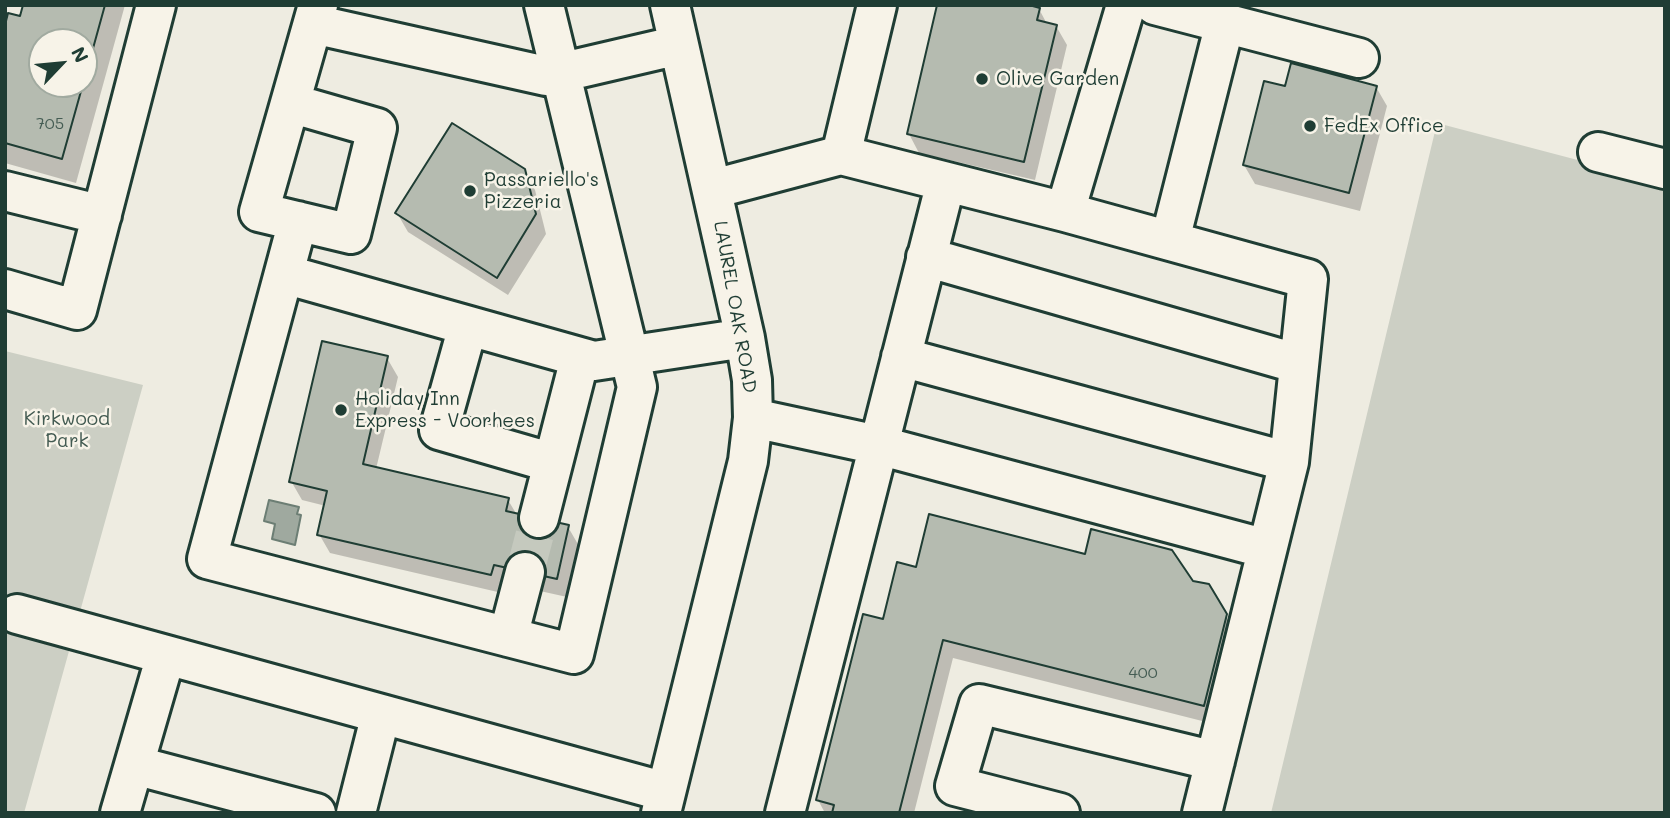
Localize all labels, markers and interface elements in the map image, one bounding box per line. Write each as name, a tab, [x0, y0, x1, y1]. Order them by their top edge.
north arrow	[28, 28, 98, 98]
text: N	[66, 42, 95, 66]
place label: Olive Garden	[996, 68, 1119, 90]
marker: Olive Garden	[974, 71, 990, 87]
house number: 705	[36, 114, 64, 134]
place label: FedEx Office	[1324, 115, 1444, 137]
marker: FedEx Office	[1302, 118, 1318, 134]
place label: Passariello's Pizzeria	[484, 169, 599, 213]
marker: Passariello's Pizzeria	[462, 183, 478, 199]
street label: LAUREL OAK ROAD	[709, 219, 761, 395]
place label: Holiday Inn Express - Voorhees	[355, 388, 535, 432]
marker: Holiday Inn Express - Voorhees	[333, 402, 349, 418]
park label: Kirkwood Park	[24, 408, 110, 452]
house number: 400	[1128, 663, 1158, 683]

